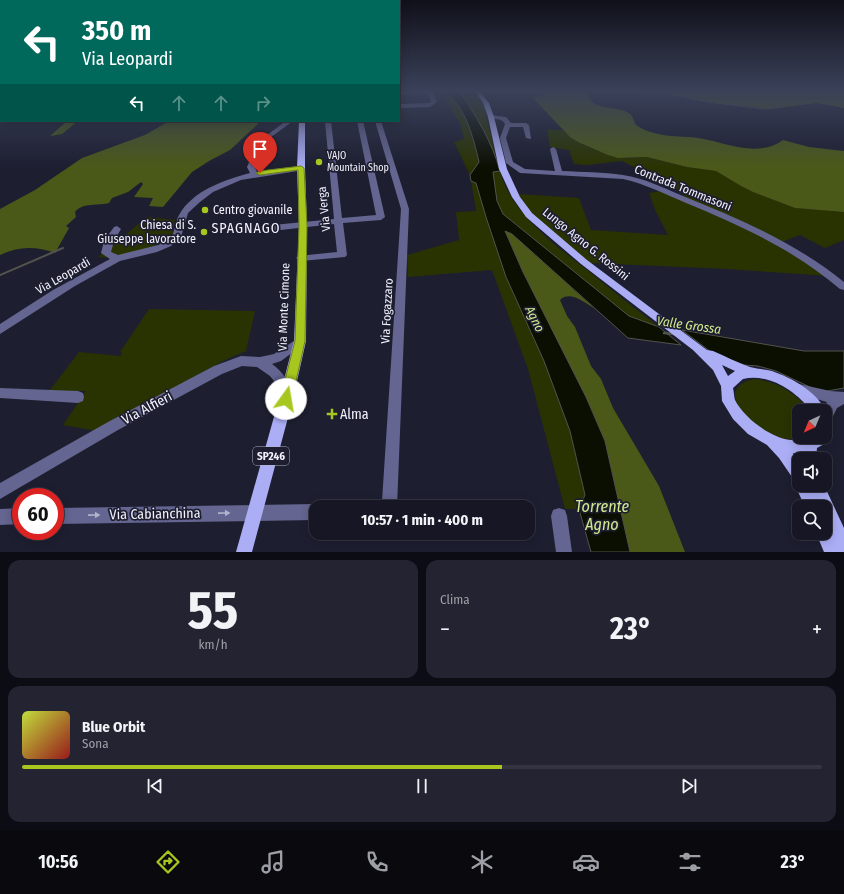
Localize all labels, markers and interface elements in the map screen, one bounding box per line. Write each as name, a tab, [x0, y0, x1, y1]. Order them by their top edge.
text: 350 m	[82, 14, 151, 47]
icon: left	[16, 16, 68, 68]
text: Via Leopardi	[82, 48, 173, 70]
icon: left	[126, 92, 148, 114]
icon: ahead	[168, 92, 190, 114]
icon: ahead	[210, 92, 232, 114]
icon: right	[252, 92, 274, 114]
pin	[243, 132, 277, 173]
icon: arrive	[249, 138, 271, 160]
place label: VAJO Mountain Shop	[327, 150, 389, 174]
marker: VAJO Mountain Shop	[314, 157, 324, 167]
street label: Contrada Tommasoni	[632, 162, 734, 214]
street label: Via Verga	[315, 186, 333, 232]
place label: Centro giovanile	[213, 203, 292, 217]
marker: Centro giovanile	[200, 205, 210, 215]
street label: Lungo Agno G. Rossini	[540, 205, 632, 283]
place label: Chiesa di S. Giuseppe lavoratore	[97, 218, 196, 246]
district label: SPAGNAGO	[211, 220, 281, 237]
marker: Chiesa di S. Giuseppe lavoratore	[199, 227, 209, 237]
street label: Via Leopardi	[33, 255, 93, 297]
street label: Via Monte Cimone	[275, 263, 293, 351]
street label: Via Fogazzaro	[378, 278, 396, 344]
water label: Agno	[522, 303, 548, 335]
water label: Valle Grossa	[656, 313, 722, 337]
position arrow	[265, 378, 307, 420]
street label: Via Alfieri	[119, 388, 175, 428]
north arrow	[792, 404, 832, 444]
map controls	[792, 404, 832, 540]
place label: Alma	[340, 406, 369, 423]
marker: Alma	[327, 409, 337, 419]
road number: SP246	[253, 447, 289, 465]
button: sound	[792, 452, 832, 492]
speed limit sign: 60	[12, 488, 64, 540]
water label: Torrente Agno	[575, 497, 629, 534]
button: search	[792, 500, 832, 540]
street label: Via Cabianchina	[109, 505, 201, 523]
one-way arrow	[218, 510, 231, 516]
text: 10:57 · 1 min · 400 m	[361, 511, 483, 529]
one-way arrow	[88, 512, 101, 518]
text: 55	[188, 579, 238, 642]
text: Clima	[440, 592, 470, 607]
text: 23°	[610, 611, 652, 647]
text: −	[440, 616, 450, 643]
text: +	[812, 616, 822, 643]
text: km/h	[199, 637, 228, 652]
text: Blue Orbit	[82, 718, 145, 736]
text: Sona	[82, 736, 109, 751]
icon: previous	[144, 775, 166, 797]
icon: pause	[411, 775, 433, 797]
icon: next	[678, 775, 700, 797]
icon: directions	[154, 848, 182, 876]
icon: music	[259, 848, 287, 876]
icon: phone	[363, 848, 391, 876]
icon: climate	[468, 848, 496, 876]
icon: car	[572, 848, 600, 876]
icon: filters	[676, 848, 704, 876]
text: 10:56	[38, 851, 78, 873]
text: 23°	[781, 851, 806, 873]

